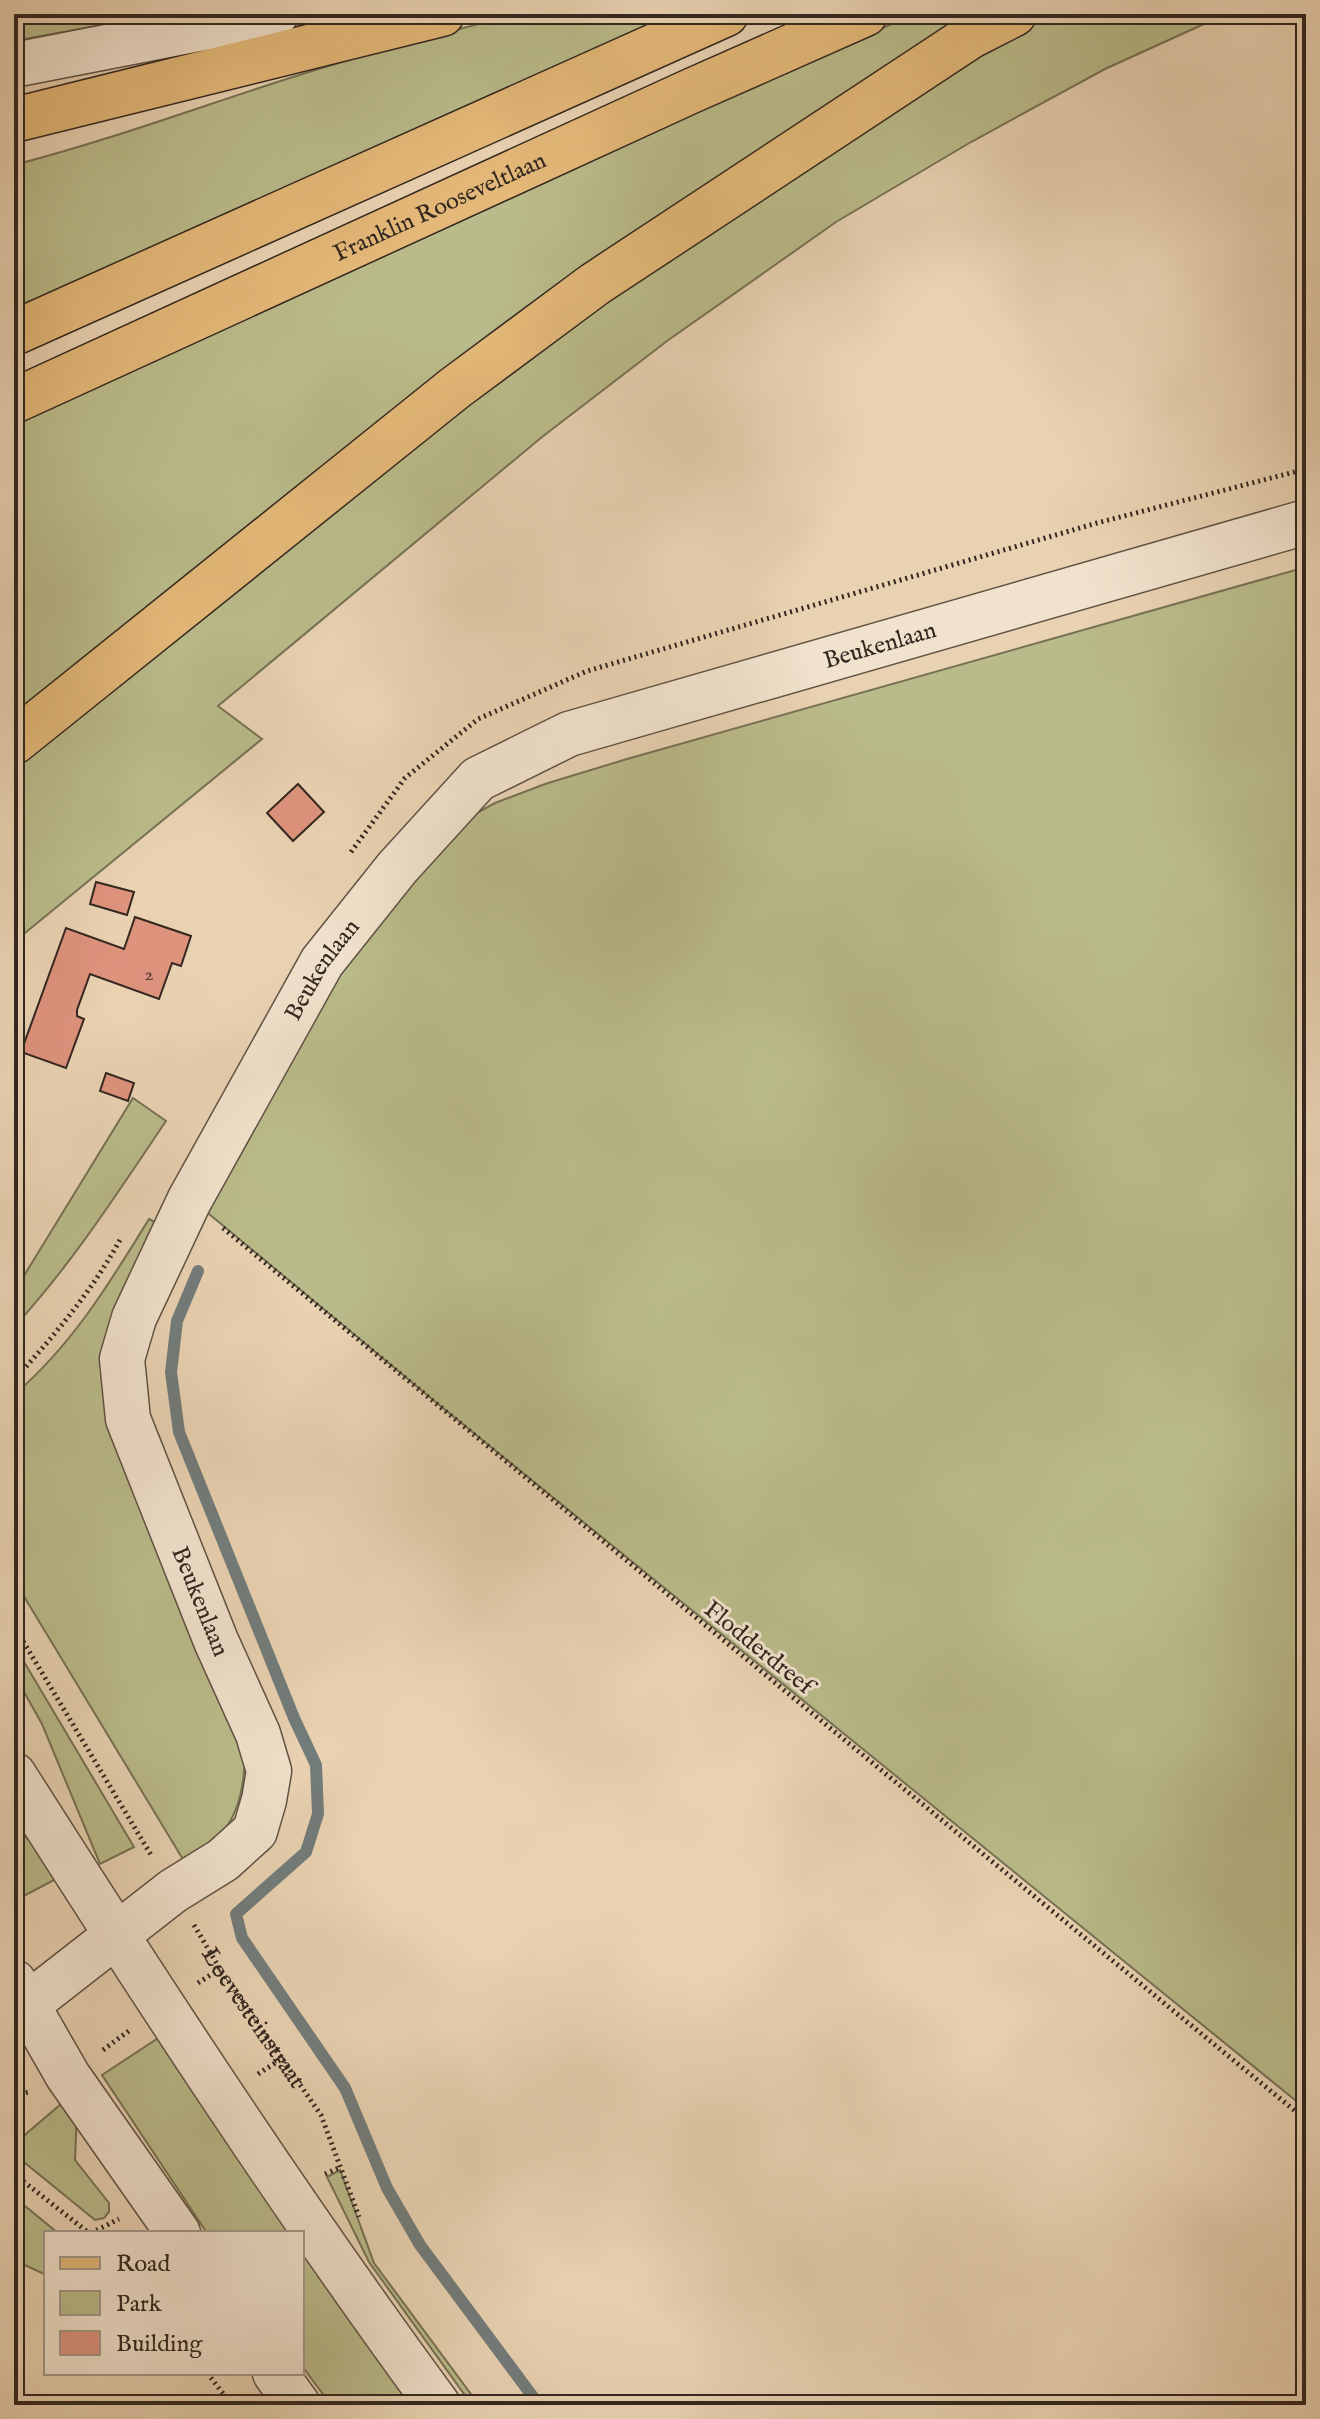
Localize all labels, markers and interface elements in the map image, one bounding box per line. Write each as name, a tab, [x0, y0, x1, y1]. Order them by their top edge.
street label: Franklin Rooseveltlaan	[329, 145, 552, 270]
street label: Beukenlaan	[820, 615, 940, 677]
street label: Beukenlaan	[278, 913, 367, 1027]
house number: 2	[144, 962, 154, 987]
street label: Beukenlaan	[164, 1542, 236, 1661]
street label: Flodderdreef	[697, 1594, 823, 1705]
street label: Loevesteinstraat	[194, 1942, 312, 2095]
legend	[44, 2231, 304, 2375]
text: Road	[116, 2249, 170, 2280]
text: Park	[116, 2289, 162, 2320]
text: Building	[116, 2329, 203, 2360]

